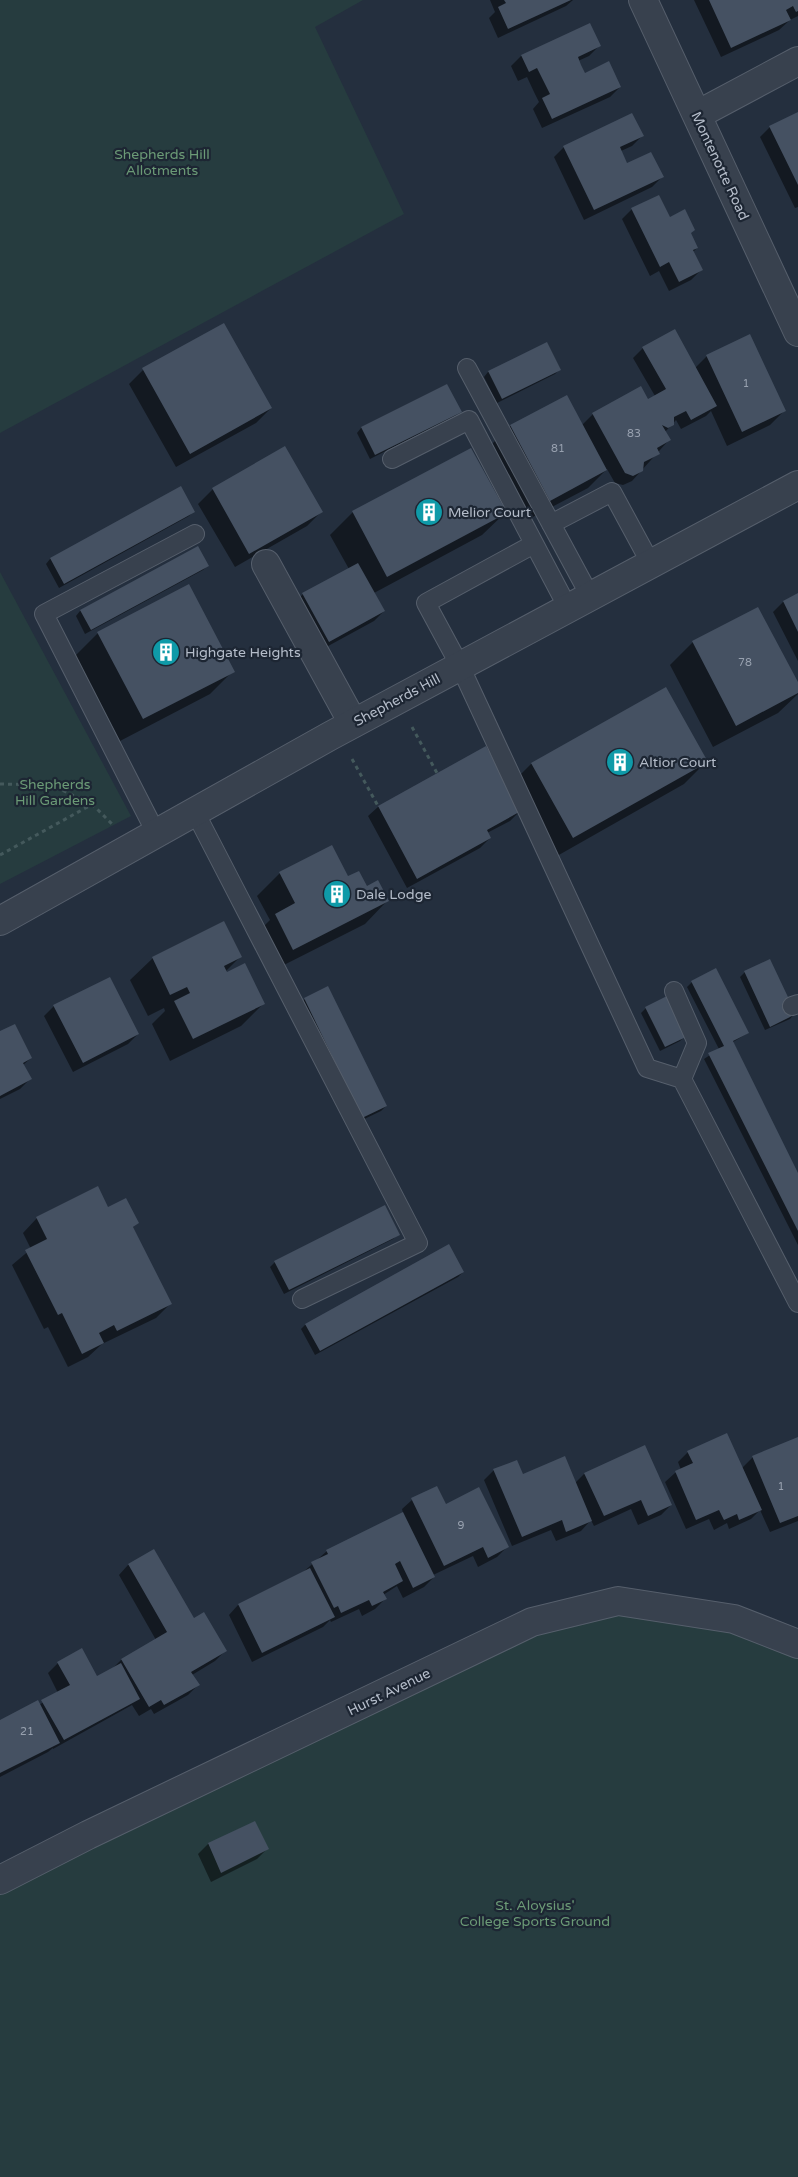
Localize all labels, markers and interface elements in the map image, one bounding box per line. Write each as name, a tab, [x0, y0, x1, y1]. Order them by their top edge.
street label: Montenotte Road	[687, 109, 753, 223]
park label: Shepherds Hill Allotments	[114, 146, 210, 179]
house number: 1	[743, 377, 749, 390]
house number: 83	[627, 427, 641, 440]
house number: 81	[551, 442, 565, 455]
building icon: Melior Court	[414, 497, 444, 527]
place label: Melior Court	[448, 504, 532, 521]
building icon: Highgate Heights	[151, 637, 181, 667]
place label: Highgate Heights	[185, 644, 301, 661]
house number: 78	[738, 656, 752, 669]
street label: Shepherds Hill	[351, 670, 443, 730]
building icon: Altior Court	[605, 747, 635, 777]
place label: Altior Court	[639, 754, 717, 771]
park label: Shepherds Hill Gardens	[15, 776, 95, 809]
building icon: Dale Lodge	[322, 879, 352, 909]
place label: Dale Lodge	[356, 886, 432, 903]
house number: 1	[778, 1480, 784, 1493]
house number: 9	[458, 1519, 465, 1532]
street label: Hurst Avenue	[345, 1665, 433, 1719]
house number: 21	[20, 1725, 34, 1738]
park label: St. Aloysius' College Sports Ground	[460, 1897, 610, 1930]

